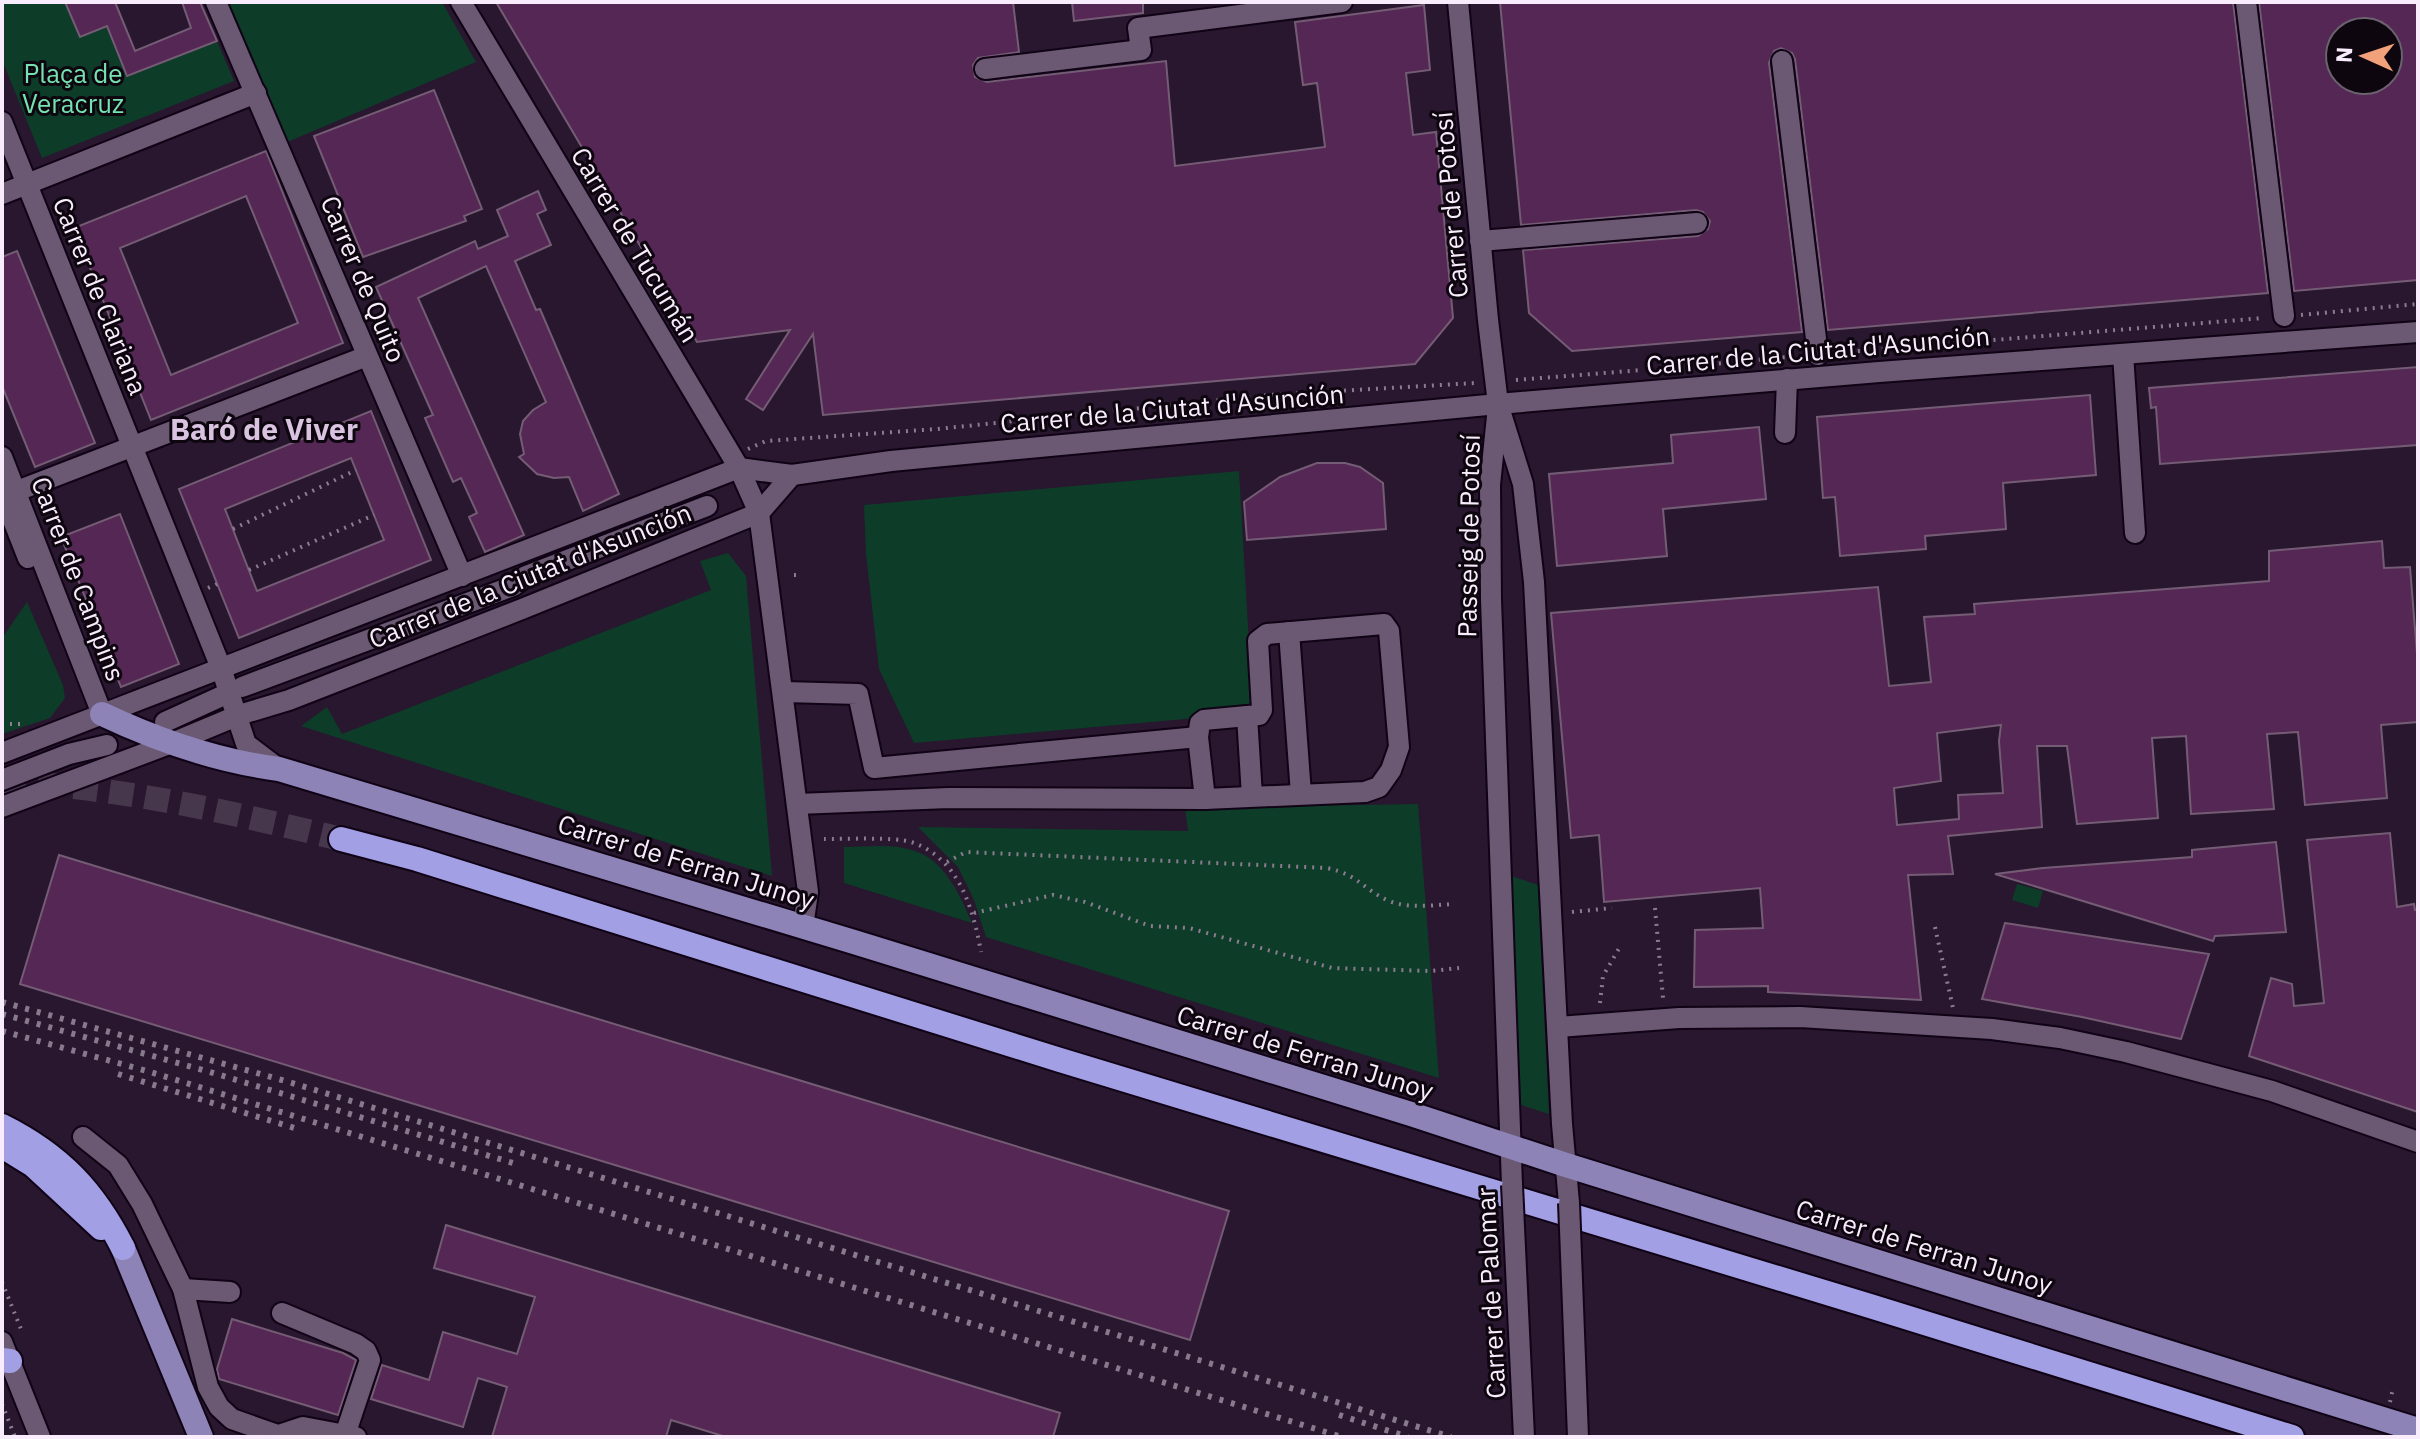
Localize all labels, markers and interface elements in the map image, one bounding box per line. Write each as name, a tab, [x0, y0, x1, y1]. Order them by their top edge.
north arrow	[2324, 16, 2404, 96]
text: N	[2329, 46, 2358, 64]
park label: Plaça de Veracruz	[22, 56, 124, 120]
street label: Carrer de Potosí	[1425, 110, 1475, 300]
street label: Carrer de Tucumán	[564, 141, 708, 348]
street label: Carrer de Quito	[314, 190, 414, 367]
street label: Carrer de Clariana	[46, 192, 156, 400]
street label: Carrer de la Ciutat d'Asunción	[1645, 318, 1991, 382]
street label: Carrer de la Ciutat d'Asunción	[999, 376, 1345, 440]
district label: Baró de Viver	[170, 409, 358, 448]
street label: Passeig de Potosí	[1449, 434, 1487, 638]
street label: Carrer de Campins	[24, 472, 134, 686]
street label: Carrer de la Ciutat d'Asunción	[363, 495, 696, 655]
street label: Carrer de Ferran Junoy	[554, 806, 819, 916]
street label: Carrer de Ferran Junoy	[1173, 997, 1438, 1107]
street label: Carrer de Palomar	[1467, 1186, 1513, 1400]
street label: Carrer de Ferran Junoy	[1792, 1191, 2057, 1301]

